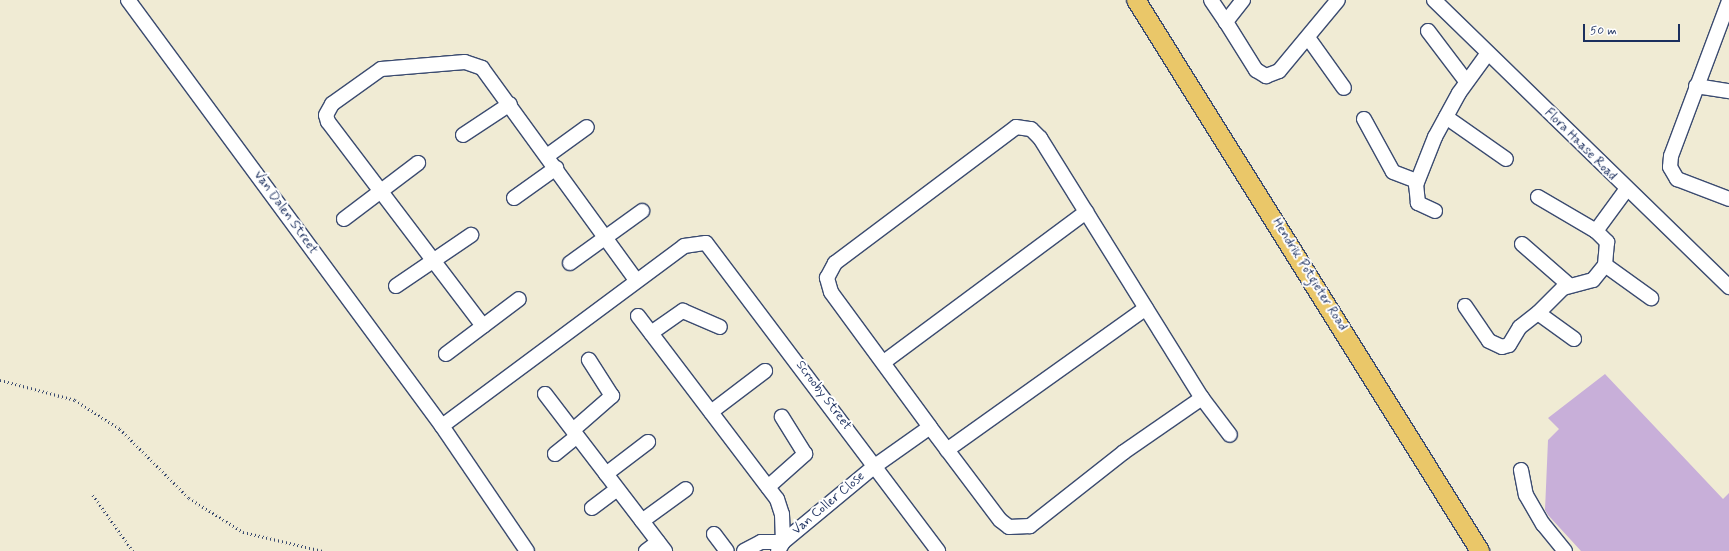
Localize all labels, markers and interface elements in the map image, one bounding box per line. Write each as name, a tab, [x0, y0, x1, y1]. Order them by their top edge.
scale bar	[1585, 16, 1682, 42]
text: 50 m	[1590, 23, 1617, 39]
street label: Flora Haase Road	[1541, 106, 1619, 184]
street label: Van Dalen Street	[249, 167, 321, 259]
street label: Hendrik Potgieter Road	[1269, 217, 1349, 333]
street label: Scrooby Street	[792, 358, 854, 434]
street label: Van Coller Close	[789, 469, 869, 539]

